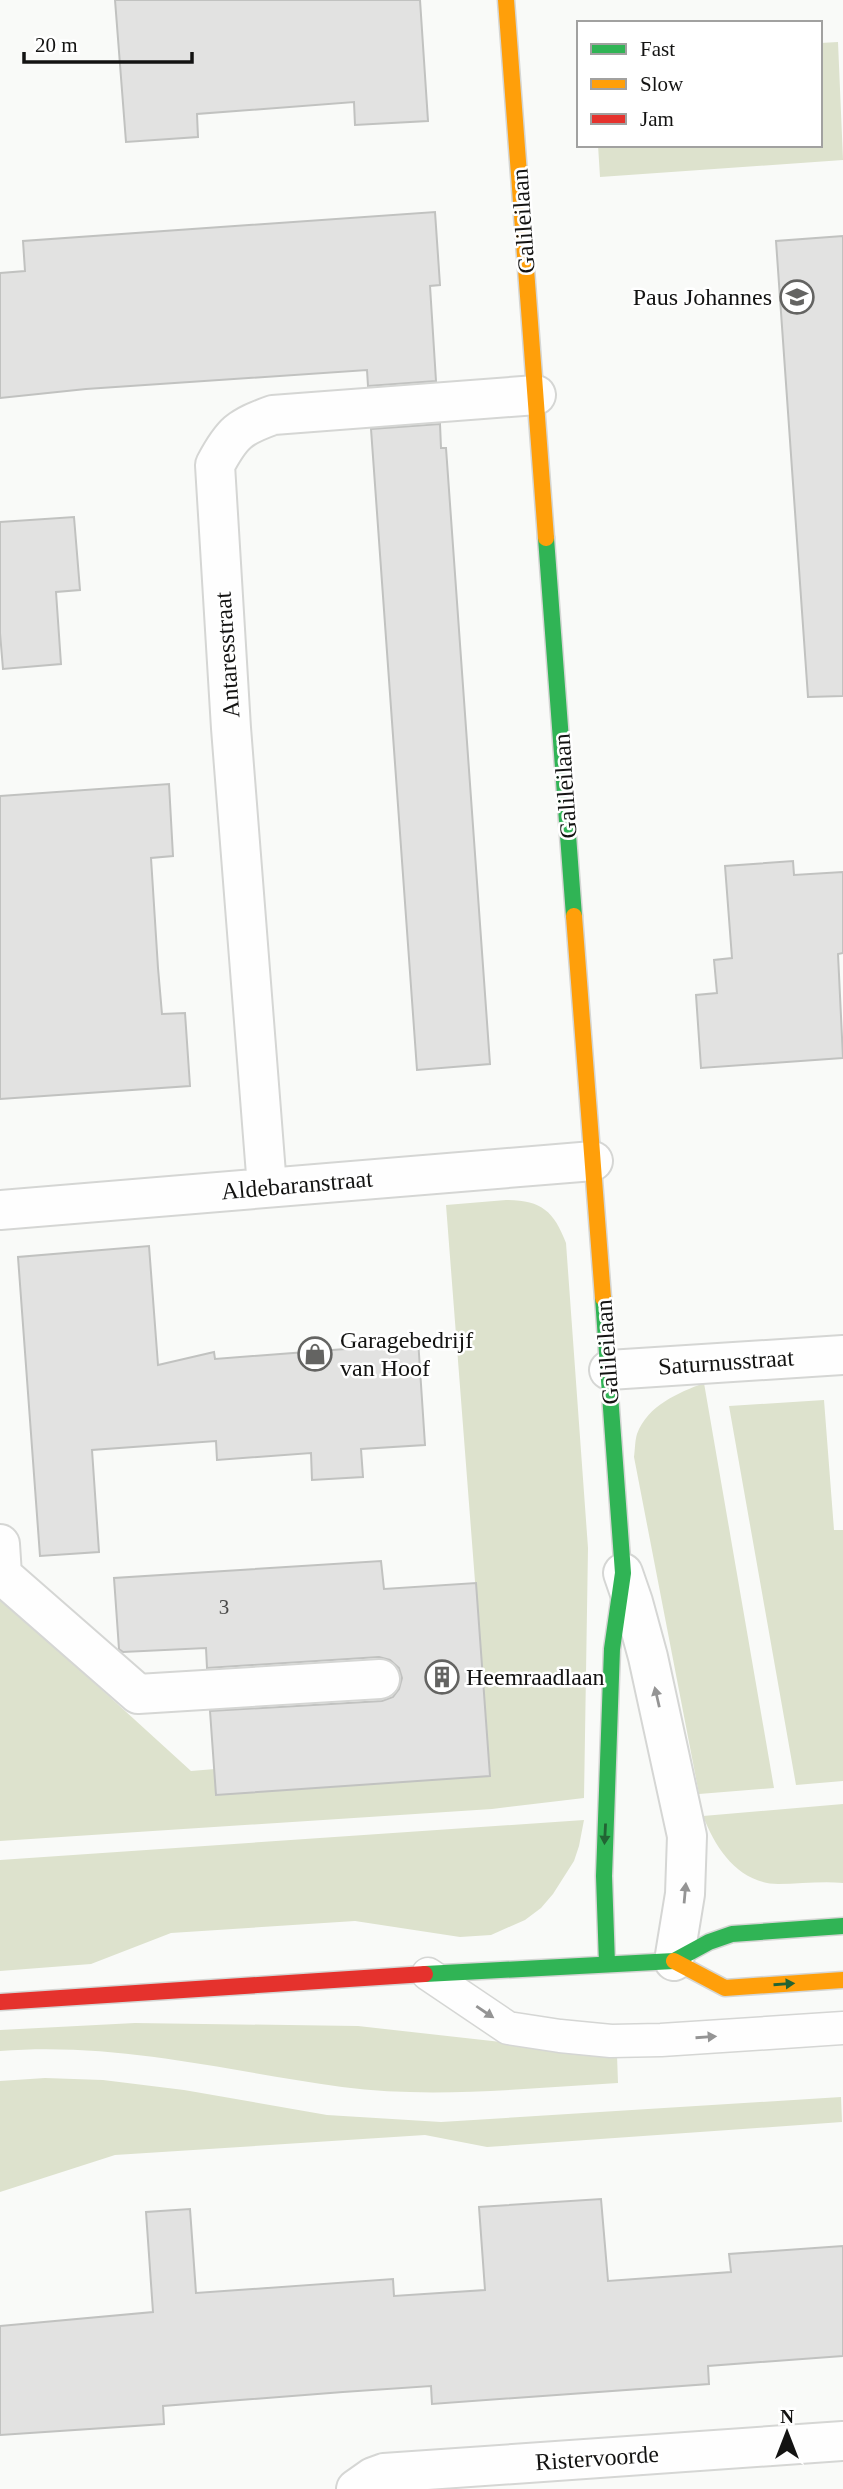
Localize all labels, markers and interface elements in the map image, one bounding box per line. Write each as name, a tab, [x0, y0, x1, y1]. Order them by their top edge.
scale bar	[24, 21, 192, 65]
legend	[577, 21, 822, 147]
text: 20 m	[35, 33, 78, 57]
text: Fast	[640, 37, 675, 61]
text: Slow	[640, 72, 684, 96]
text: Jam	[640, 107, 674, 131]
street label: Galileilaan	[506, 168, 540, 274]
school or university icon: Paus Johannes	[778, 278, 816, 316]
place label: Paus Johannes	[633, 284, 772, 310]
street label: Antaresstraat	[210, 591, 244, 719]
street label: Galileilaan	[548, 733, 582, 839]
street label: Aldebaranstraat	[220, 1165, 374, 1205]
street label: Galileilaan	[590, 1299, 624, 1405]
place label: Garagebedrijf van Hoof	[340, 1327, 473, 1381]
shop icon: Garagebedrijf van Hoof	[296, 1335, 334, 1373]
street label: Saturnusstraat	[657, 1344, 795, 1380]
house number: 3	[219, 1595, 229, 1619]
building icon: Heemraadlaan	[423, 1658, 461, 1696]
place label: Heemraadlaan	[466, 1664, 605, 1690]
one-way arrow	[651, 1686, 662, 1708]
one-way arrow	[600, 1824, 611, 1846]
one-way arrow	[680, 1882, 691, 1904]
one-way arrow	[773, 1978, 795, 1989]
one-way arrow	[476, 2005, 494, 2019]
one-way arrow	[696, 2032, 718, 2043]
north arrow	[752, 2398, 822, 2468]
text: N	[780, 2406, 794, 2427]
street label: Ristervoorde	[534, 2441, 660, 2475]

